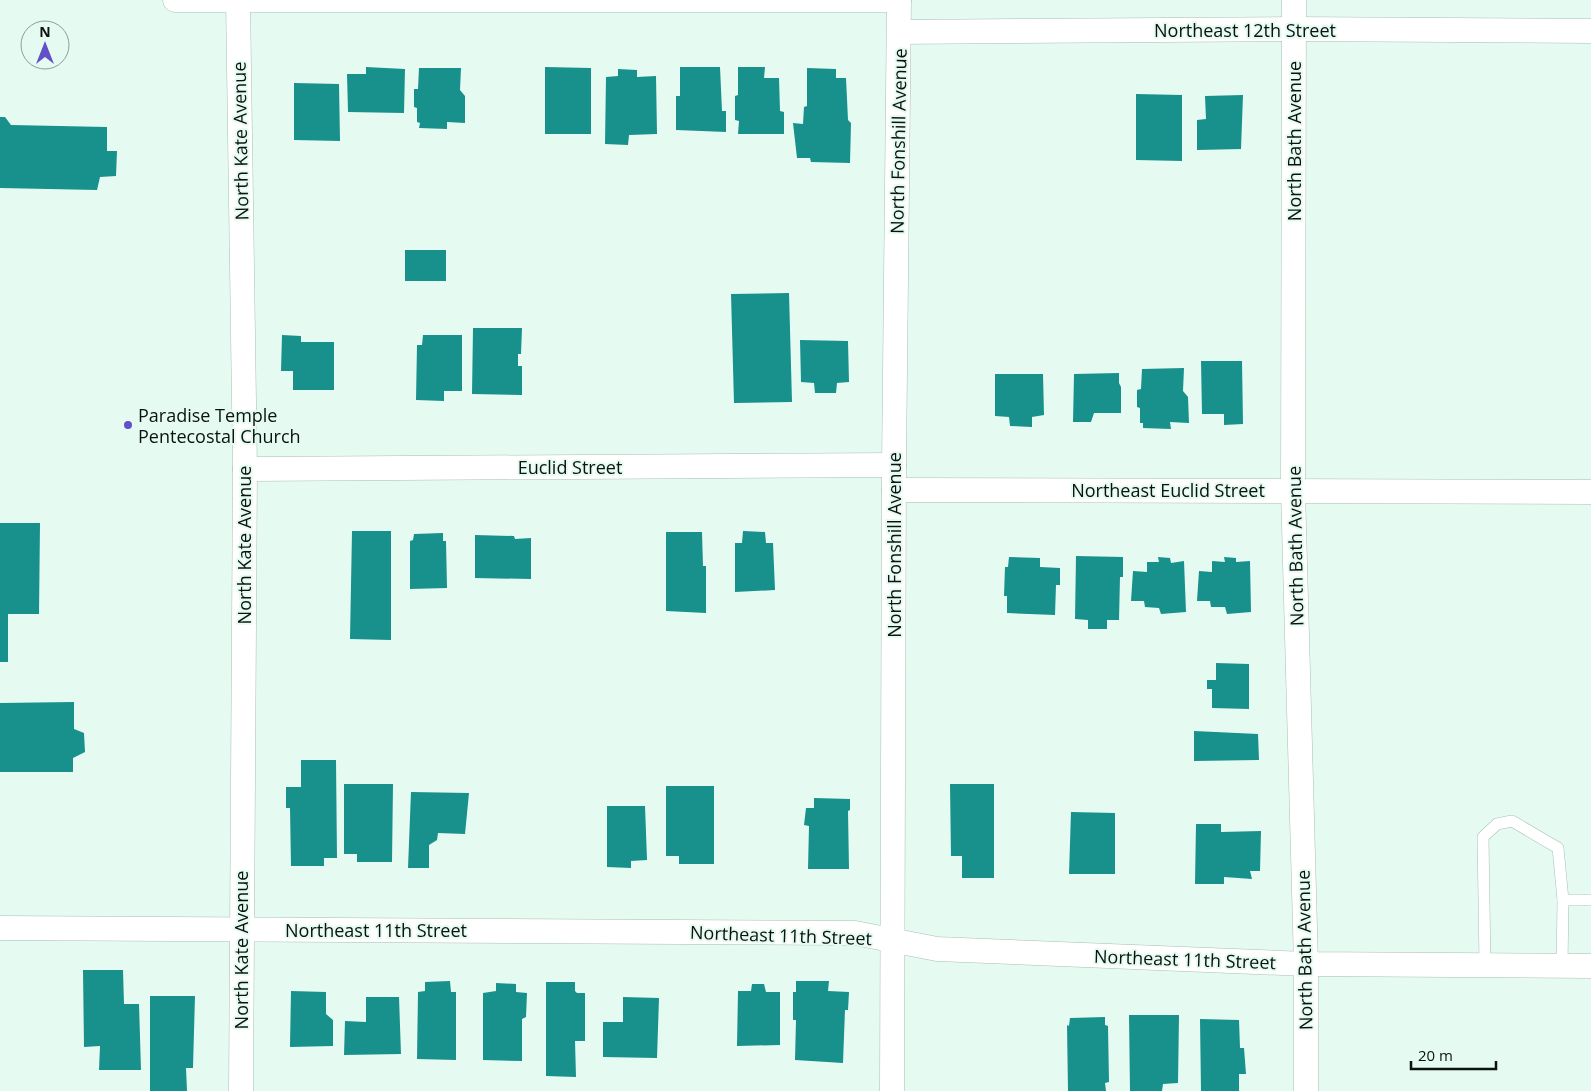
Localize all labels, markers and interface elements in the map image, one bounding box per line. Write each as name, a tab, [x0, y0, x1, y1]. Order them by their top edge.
street label: Northeast 12th Street	[1154, 18, 1336, 42]
north arrow	[20, 20, 70, 70]
text: N	[39, 22, 51, 41]
street label: North Fonshill Avenue	[884, 48, 912, 234]
street label: North Kate Avenue	[227, 61, 253, 221]
street label: North Bath Avenue	[1282, 61, 1306, 221]
place label: Paradise Temple Pentecostal Church	[138, 403, 301, 448]
marker: Paradise Temple Pentecostal Church	[122, 419, 134, 431]
street label: North Fonshill Avenue	[882, 452, 906, 638]
street label: Euclid Street	[518, 455, 622, 479]
street label: North Kate Avenue	[232, 466, 256, 624]
street label: North Bath Avenue	[1282, 466, 1308, 626]
street label: Northeast Euclid Street	[1071, 478, 1265, 502]
street label: North Bath Avenue	[1291, 870, 1317, 1030]
street label: North Kate Avenue	[229, 871, 253, 1029]
street label: Northeast 11th Street	[285, 918, 467, 942]
street label: Northeast 11th Street	[690, 920, 872, 950]
street label: Northeast 11th Street	[1094, 944, 1276, 974]
scale bar	[1411, 1038, 1496, 1070]
text: 20 m	[1418, 1045, 1453, 1065]

